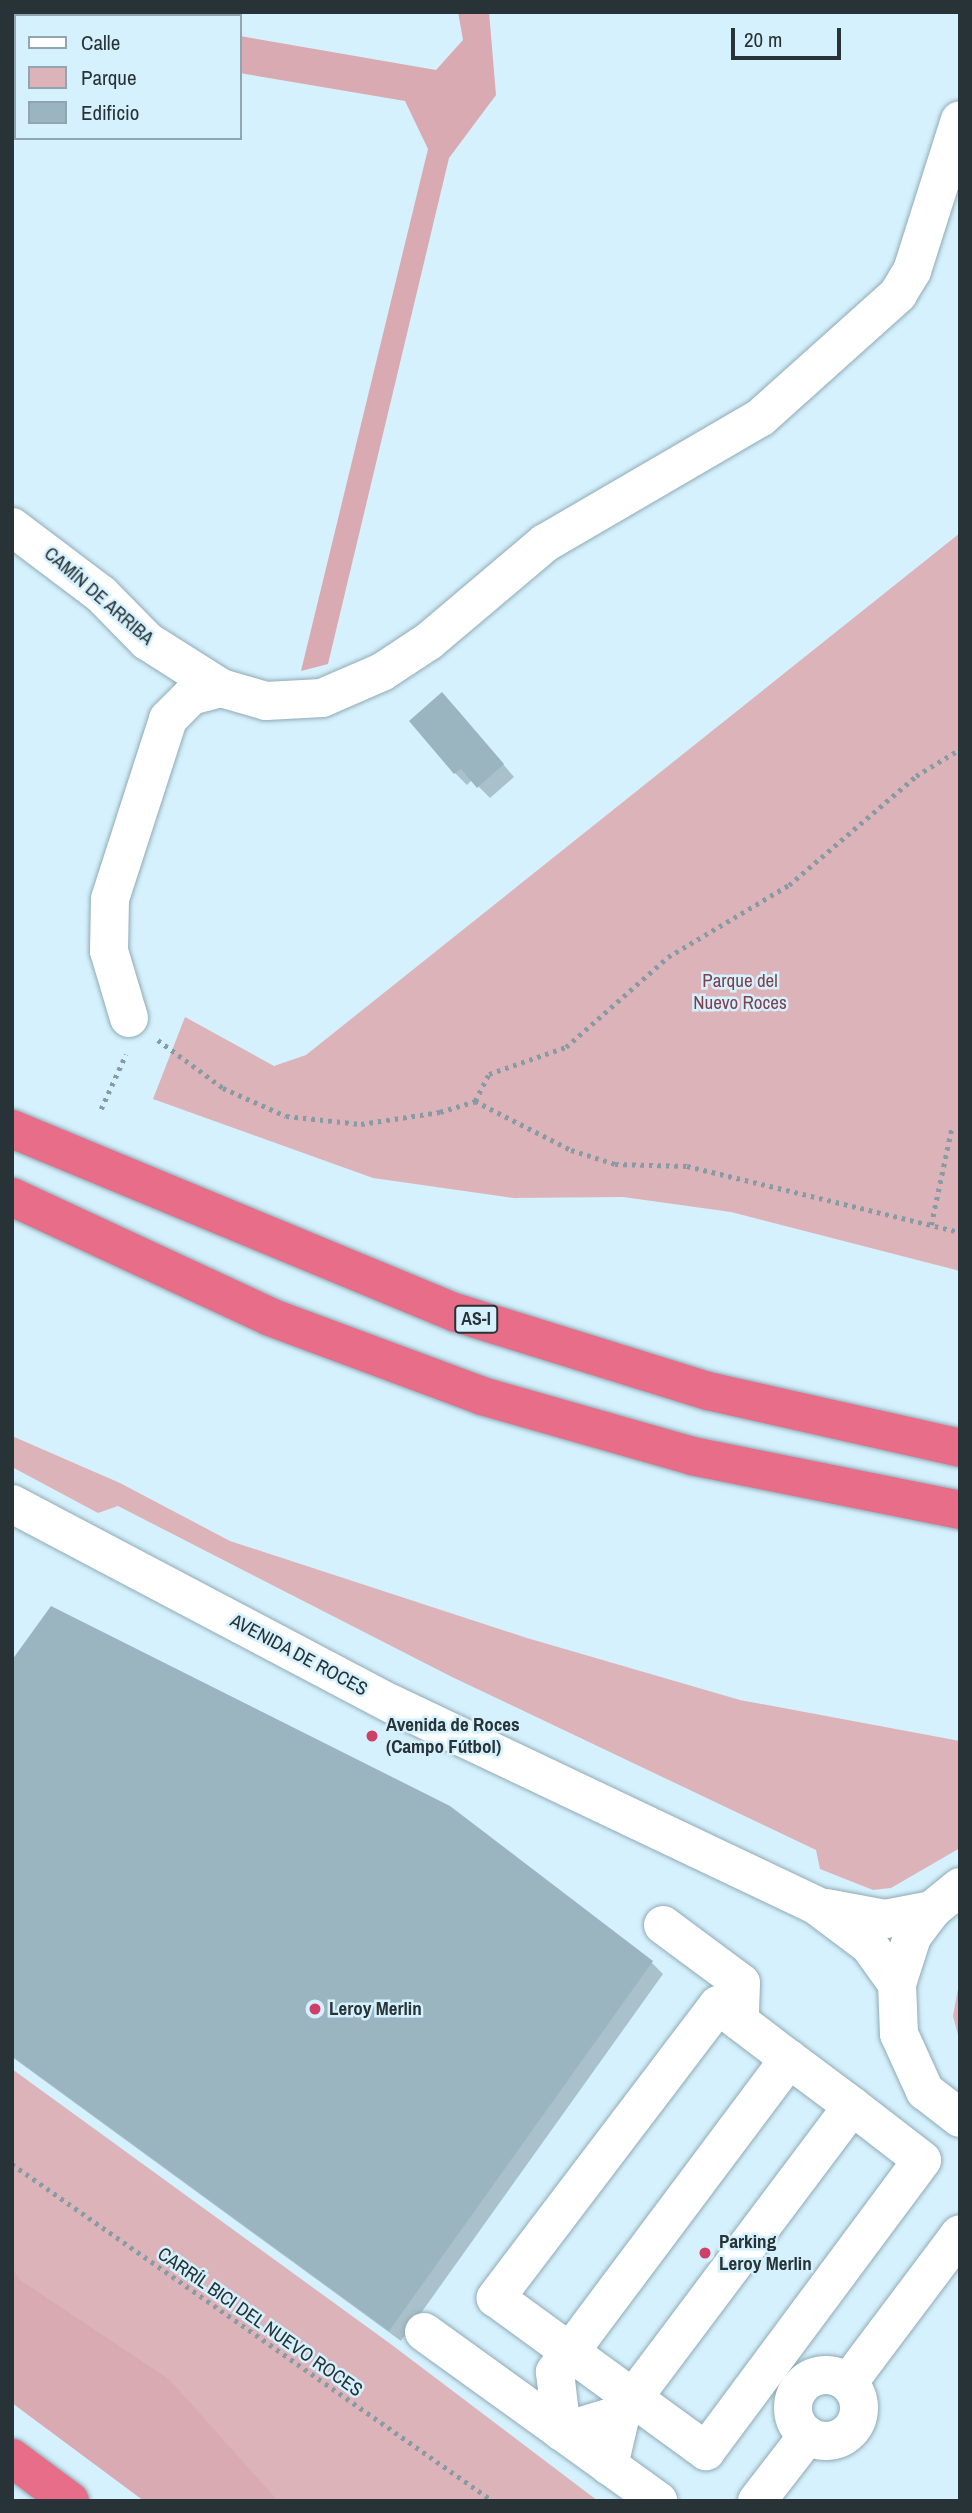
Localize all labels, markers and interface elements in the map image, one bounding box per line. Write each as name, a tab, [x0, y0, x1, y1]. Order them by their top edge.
legend	[14, 14, 242, 140]
scale bar	[734, 14, 844, 58]
text: 20 m	[744, 25, 782, 54]
text: Calle	[81, 28, 120, 57]
text: Parque	[81, 63, 137, 92]
text: Edificio	[81, 98, 139, 127]
street label: CAMÍN DE ARRIBA	[39, 542, 159, 650]
park label: Parque del Nuevo Roces	[693, 970, 787, 1014]
road number: AS-I	[453, 1304, 499, 1334]
street label: AVENIDA DE ROCES	[226, 1609, 372, 1701]
place label: Avenida de Roces (Campo Fútbol)	[386, 1714, 520, 1758]
marker: Avenida de Roces (Campo Fútbol)	[364, 1728, 380, 1744]
place label: Leroy Merlin	[329, 1998, 422, 2020]
marker: Leroy Merlin	[307, 2001, 323, 2017]
place label: Parking Leroy Merlin	[719, 2231, 812, 2275]
street label: CARRÍL BICI DEL NUEVO ROCES	[153, 2242, 367, 2402]
marker: Parking Leroy Merlin	[697, 2245, 713, 2261]

